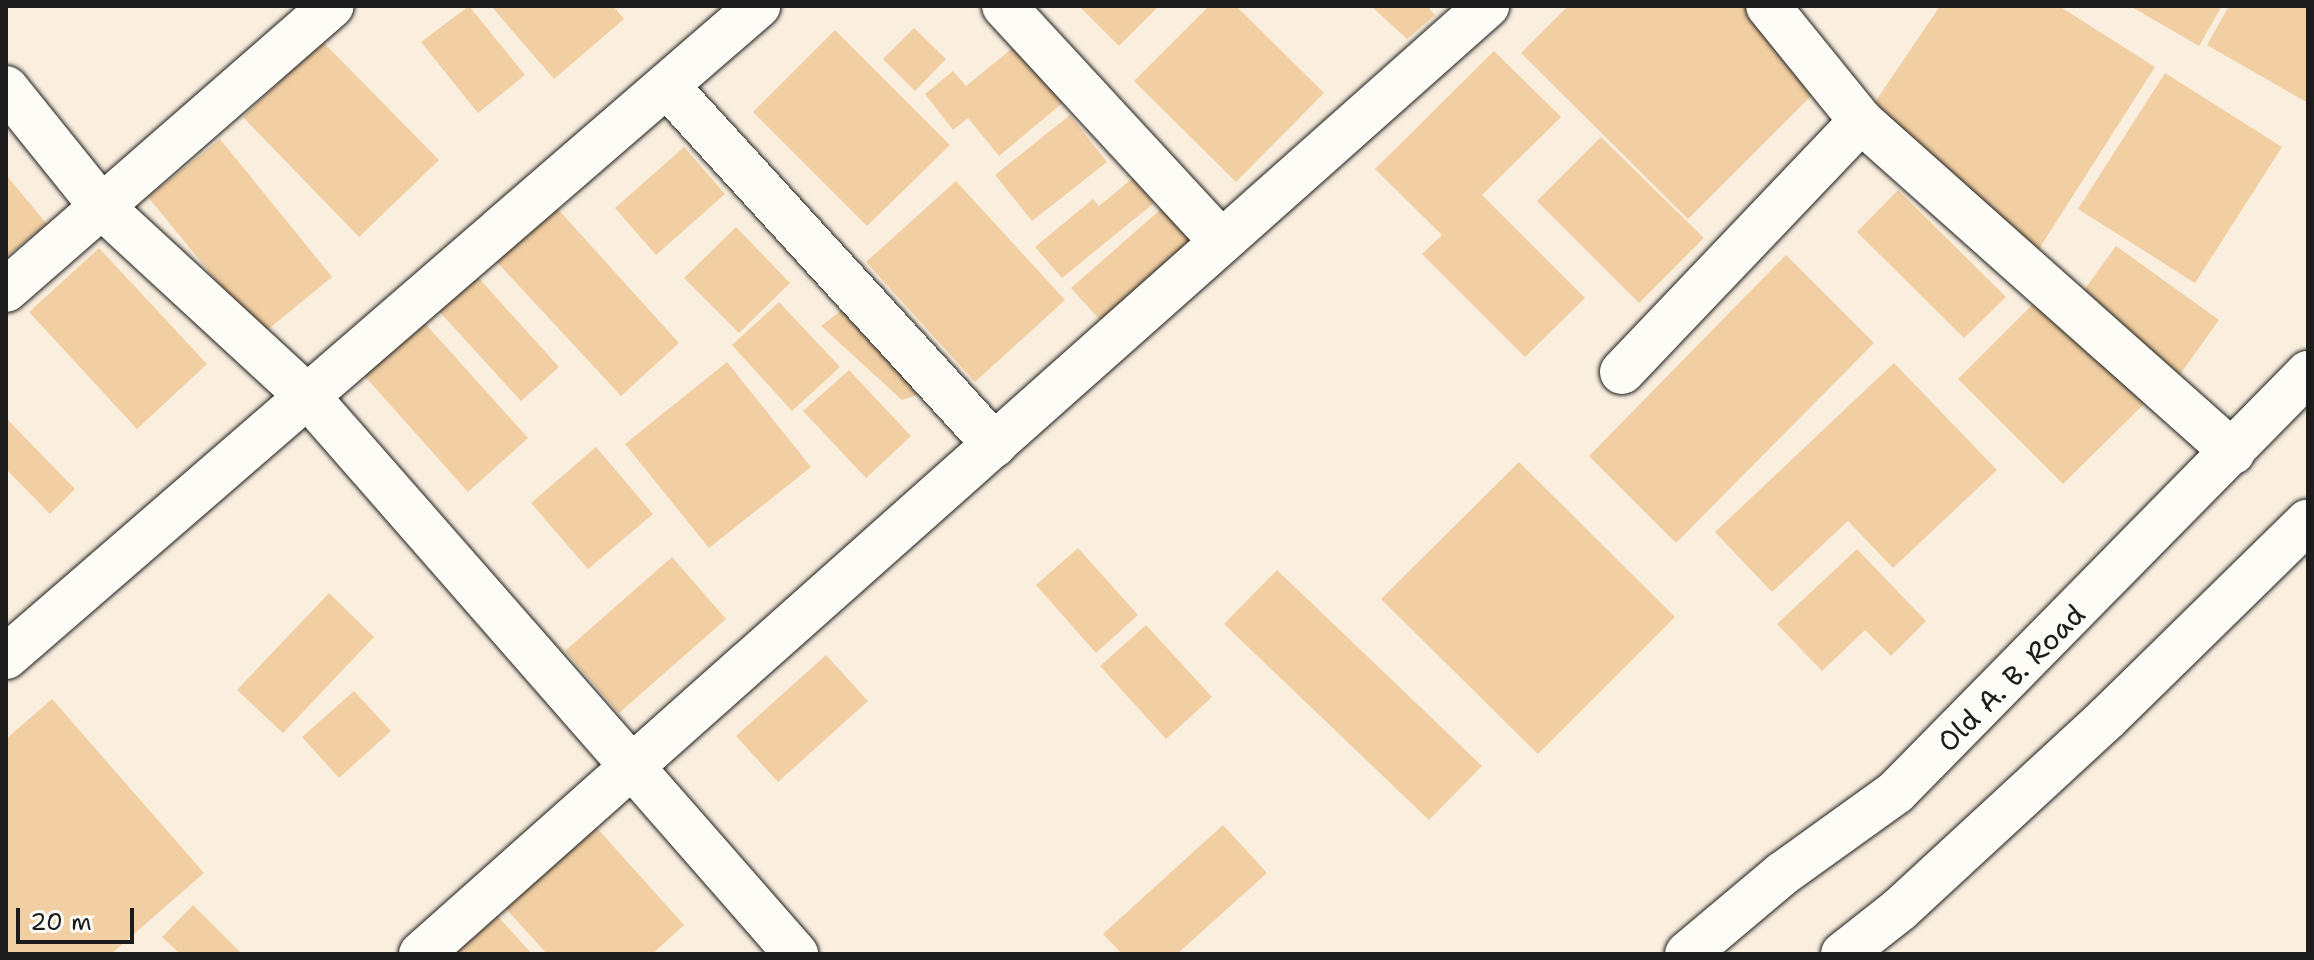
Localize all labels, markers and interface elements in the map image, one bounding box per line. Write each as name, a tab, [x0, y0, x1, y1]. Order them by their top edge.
street label: Old A. B. Road	[1930, 597, 2092, 759]
scale bar	[20, 892, 138, 942]
text: 20 m	[30, 906, 92, 938]

